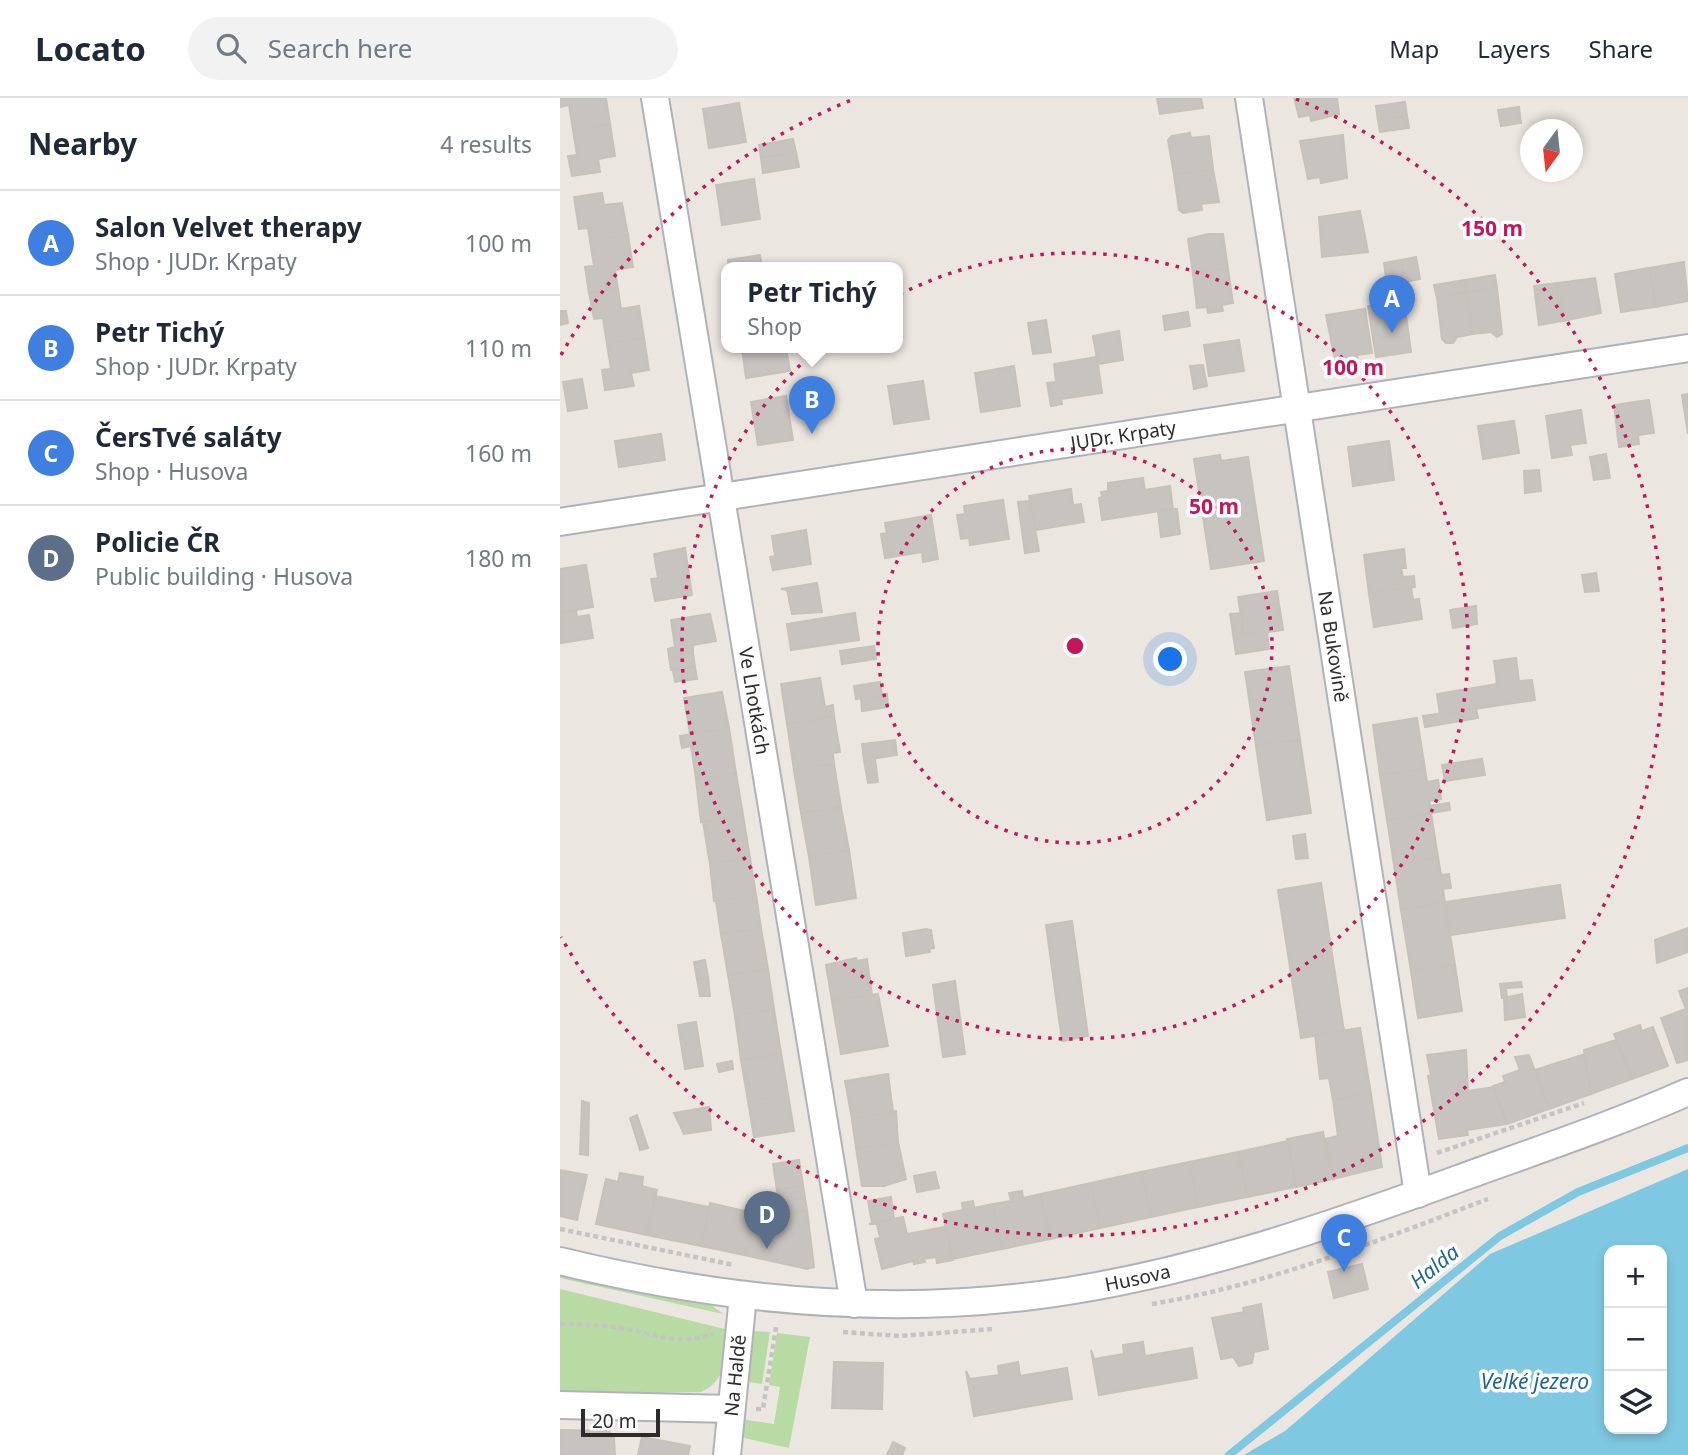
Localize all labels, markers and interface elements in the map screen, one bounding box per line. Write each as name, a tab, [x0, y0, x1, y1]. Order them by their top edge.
search box	[188, 17, 678, 80]
text: Locato	[35, 26, 146, 71]
icon: search	[212, 29, 250, 67]
text: Search here	[268, 30, 413, 66]
text: Map	[1389, 32, 1439, 65]
text: Layers	[1477, 32, 1551, 65]
text: Share	[1589, 32, 1653, 65]
north arrow	[1520, 119, 1583, 182]
text: Nearby	[28, 123, 137, 164]
text: 4 results	[440, 128, 532, 160]
text: Salon Velvet therapy	[95, 209, 362, 245]
text: 150 m	[1461, 214, 1523, 242]
text: A	[43, 227, 59, 259]
text: 100 m	[465, 227, 532, 259]
text: Shop · JUDr. Krpaty	[95, 245, 297, 277]
popup	[721, 262, 903, 353]
text: Petr Tichý	[747, 274, 877, 310]
pin: A	[1369, 275, 1415, 333]
text: Shop	[747, 310, 802, 342]
text: Petr Tichý	[95, 314, 224, 350]
text: B	[43, 332, 59, 364]
text: 110 m	[465, 332, 532, 364]
text: Shop · JUDr. Krpaty	[95, 350, 297, 382]
text: 100 m	[1322, 353, 1384, 381]
pin: B	[789, 376, 835, 434]
street label: JUDr. Krpaty	[1067, 414, 1178, 456]
text: ČersTvé saláty	[95, 419, 282, 455]
text: C	[44, 437, 58, 469]
text: 160 m	[465, 437, 532, 469]
text: Shop · Husova	[95, 455, 248, 487]
text: 50 m	[1189, 492, 1239, 520]
text: Policie ČR	[95, 524, 220, 560]
text: D	[43, 542, 59, 574]
text: 180 m	[465, 542, 532, 574]
text: Public building · Husova	[95, 560, 353, 592]
street label: Na Bukovině	[1312, 589, 1355, 704]
centre of rings	[1063, 634, 1087, 658]
your location	[1153, 642, 1187, 676]
street label: Ve Lhotkách	[733, 645, 776, 756]
pin: D	[744, 1191, 790, 1249]
pin: C	[1321, 1214, 1367, 1272]
water label: Halda	[1404, 1238, 1465, 1294]
map controls	[1604, 1245, 1667, 1434]
button: +	[1604, 1245, 1667, 1308]
street label: Husova	[1103, 1258, 1173, 1297]
button: −	[1604, 1308, 1667, 1371]
street label: Na Haldě	[718, 1333, 752, 1418]
water label: Velké jezero	[1481, 1367, 1589, 1395]
button: layers	[1604, 1371, 1667, 1434]
scale bar	[581, 1406, 660, 1438]
text: 20 m	[592, 1408, 636, 1434]

